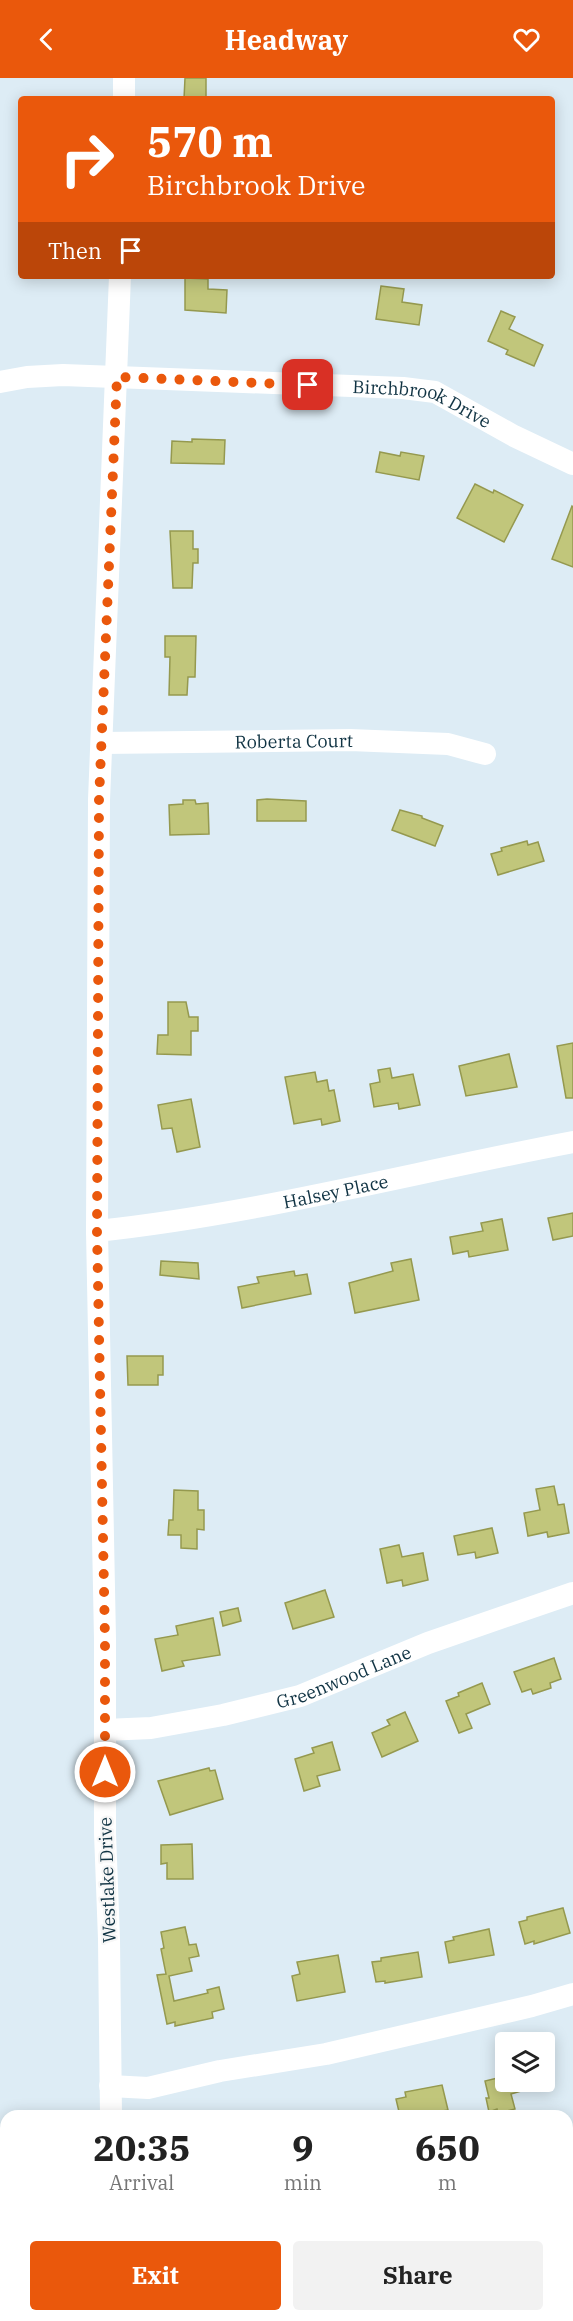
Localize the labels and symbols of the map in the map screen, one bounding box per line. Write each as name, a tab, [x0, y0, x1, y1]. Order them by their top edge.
pin	[282, 359, 333, 410]
street label: Birchbrook Drive	[352, 375, 495, 433]
street label: Roberta Court	[235, 728, 354, 753]
street label: Halsey Place	[281, 1169, 390, 1213]
street label: Greenwood Lane	[274, 1640, 414, 1713]
position arrow	[73, 1740, 137, 1804]
street label: Westlake Drive	[93, 1817, 121, 1943]

